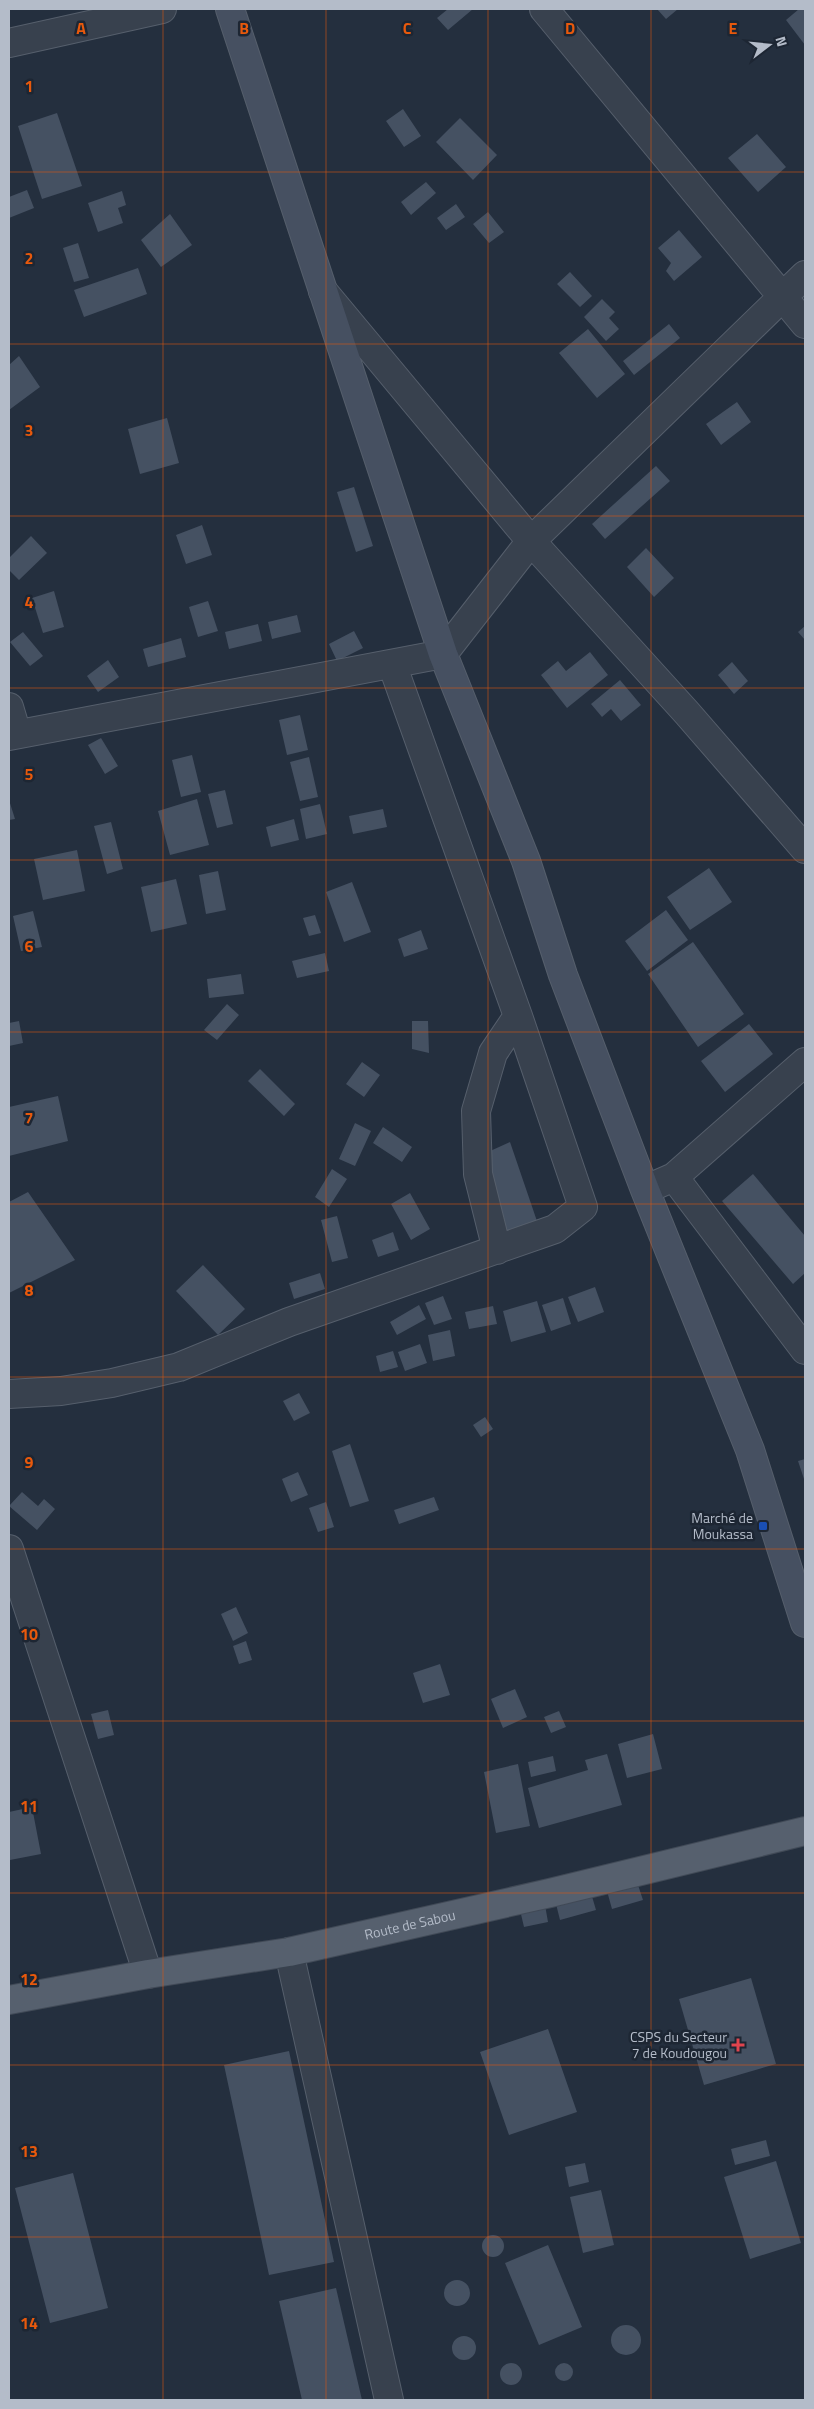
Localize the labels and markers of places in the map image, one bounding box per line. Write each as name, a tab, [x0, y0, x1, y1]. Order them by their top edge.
place label: Marché de Moukassa	[691, 1507, 753, 1544]
marker: Marché de Moukassa	[757, 1520, 769, 1532]
place label: CSPS du Secteur 7 de Koudougou	[630, 2026, 727, 2063]
marker: CSPS du Secteur 7 de Koudougou	[731, 2038, 745, 2052]

